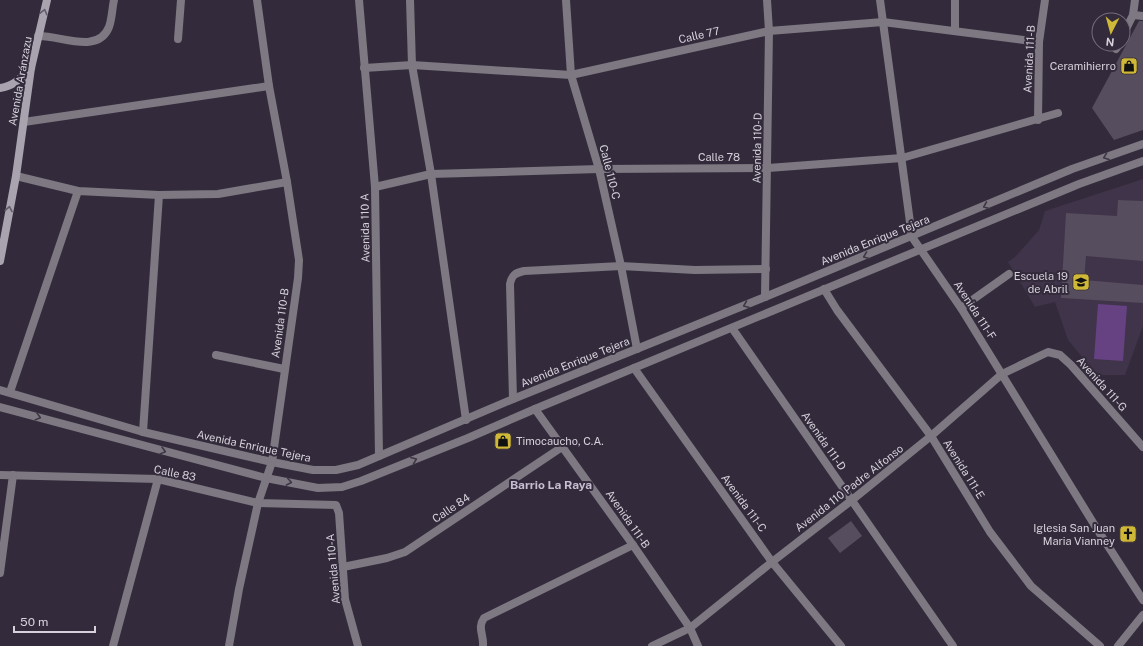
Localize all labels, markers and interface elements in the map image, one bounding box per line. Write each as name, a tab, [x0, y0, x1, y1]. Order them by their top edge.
one-way arrow	[39, 9, 48, 16]
north arrow	[1091, 12, 1131, 52]
street label: Calle 77	[677, 24, 721, 46]
street label: Avenida 111-B	[1021, 25, 1037, 93]
street label: Avenida Aránzazu	[6, 35, 34, 127]
text: N	[1105, 36, 1115, 48]
shop icon: Ceramihierro	[1119, 56, 1139, 76]
place label: Ceramihierro	[1050, 60, 1116, 72]
street label: Avenida 110-D	[750, 112, 764, 183]
street label: Calle 110-C	[597, 143, 623, 201]
street label: Calle 78	[698, 151, 740, 163]
one-way arrow	[1103, 152, 1110, 161]
street label: Avenida 110 A	[358, 193, 372, 263]
one-way arrow	[982, 201, 989, 209]
one-way arrow	[5, 206, 13, 212]
street label: Avenida Enrique Tejera	[819, 213, 931, 267]
one-way arrow	[862, 251, 869, 259]
place label: Escuela 19 de Abril	[1014, 270, 1068, 295]
school or university icon: Escuela 19 de Abril	[1071, 272, 1091, 292]
street label: Avenida 111-F	[952, 278, 998, 342]
street label: Avenida 110-B	[269, 287, 291, 359]
one-way arrow	[742, 300, 750, 308]
street label: Avenida Enrique Tejera	[519, 335, 631, 389]
street label: Avenida 111-G	[1075, 354, 1129, 414]
street label: Avenida 111-D	[799, 410, 849, 473]
one-way arrow	[34, 412, 41, 420]
street label: Avenida Enrique Tejera	[196, 428, 312, 464]
shop icon: Timocaucho, C.A.	[493, 431, 513, 451]
place label: Timocaucho, C.A.	[516, 435, 604, 447]
street label: Avenida 111-E	[941, 437, 987, 501]
street label: Avenida 110 Padre Alfonso	[793, 442, 905, 534]
one-way arrow	[160, 446, 166, 454]
one-way arrow	[410, 456, 417, 464]
street label: Calle 83	[153, 463, 197, 483]
street label: Avenida 111-C	[719, 472, 769, 534]
one-way arrow	[286, 478, 292, 486]
district label: Barrio La Raya	[510, 478, 592, 492]
street label: Avenida 111-B	[604, 488, 652, 550]
street label: Calle 84	[430, 491, 472, 525]
place label: Iglesia San Juan Maria Vianney	[1033, 522, 1115, 547]
church icon: Iglesia San Juan Maria Vianney	[1118, 524, 1138, 544]
street label: Avenida 110-A	[324, 533, 342, 605]
scale bar	[14, 608, 95, 634]
text: 50 m	[20, 615, 48, 629]

